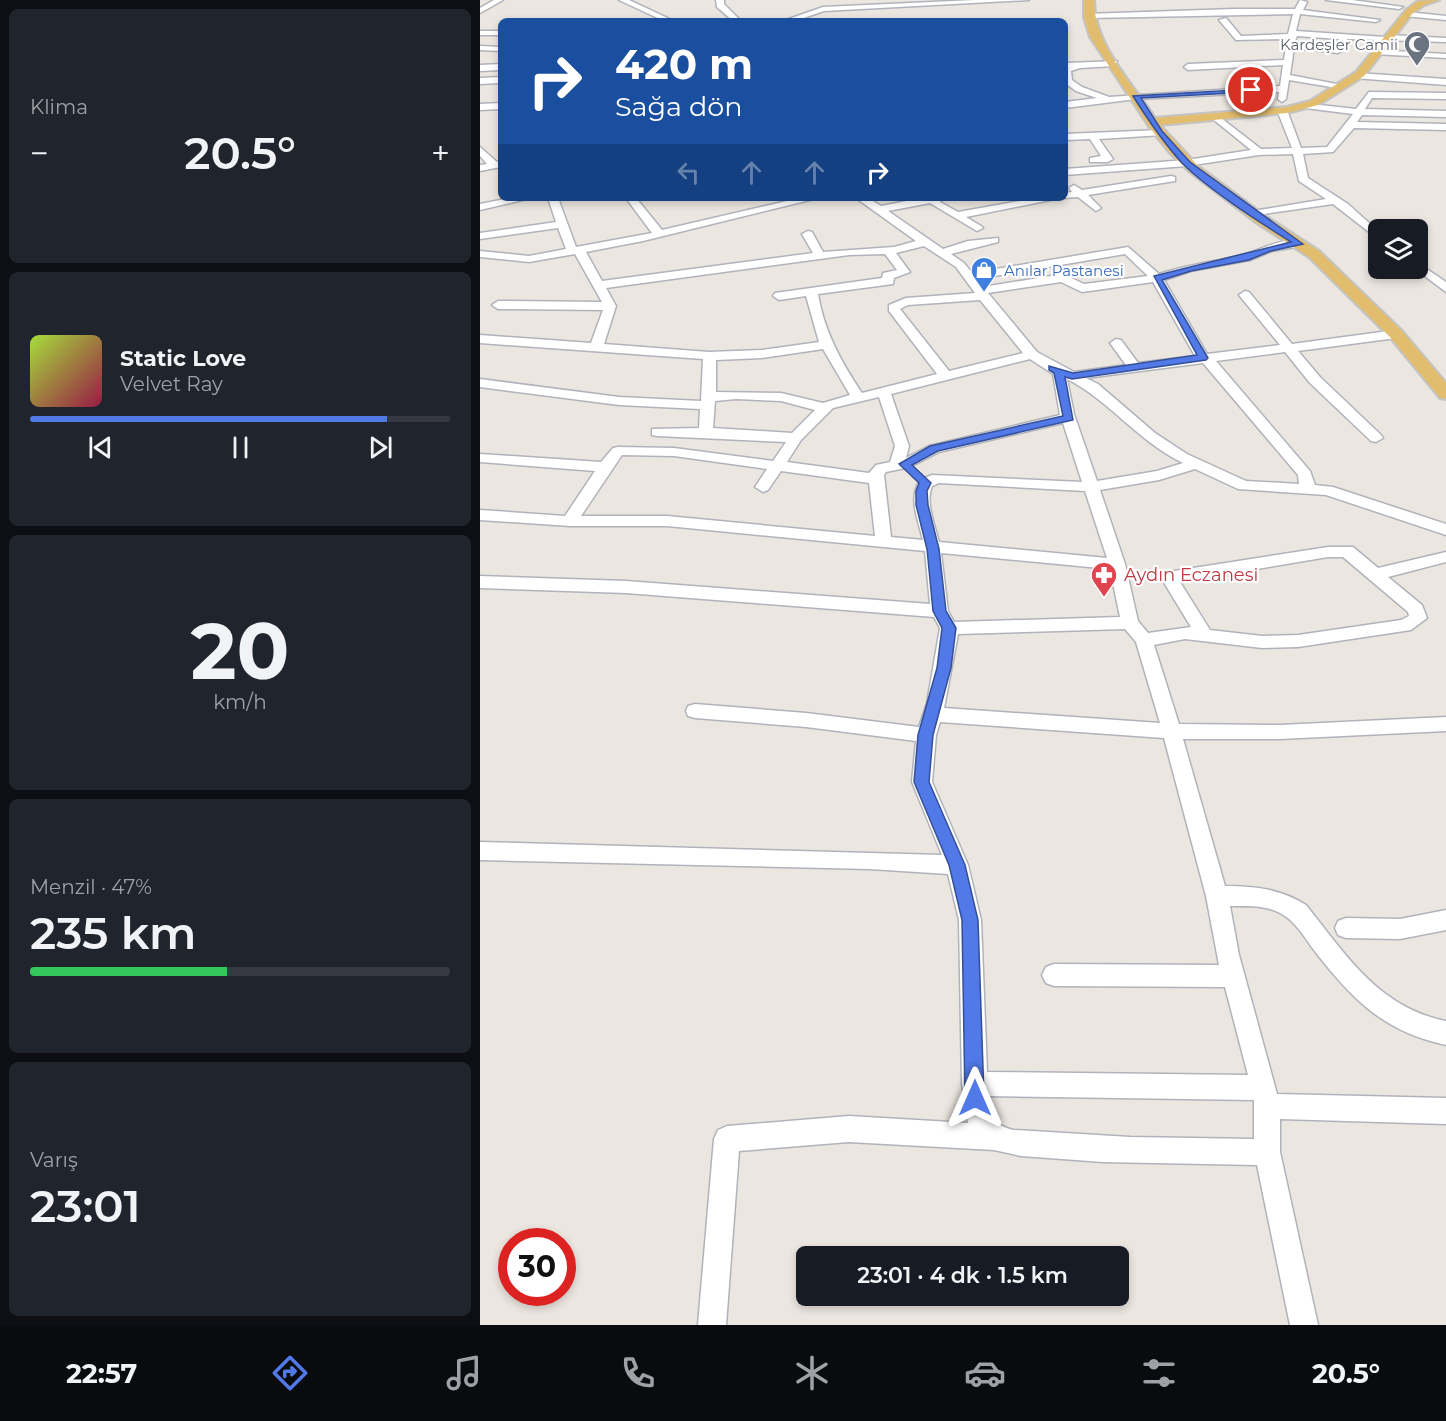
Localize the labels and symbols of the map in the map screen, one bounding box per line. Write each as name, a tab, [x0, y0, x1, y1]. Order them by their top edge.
mosque icon: Kardeşler Camii	[1402, 29, 1432, 67]
place label: Kardeşler Camii	[1280, 35, 1398, 54]
pin	[1225, 64, 1276, 115]
shop icon: Anılar Pastanesi	[969, 255, 999, 293]
place label: Anılar Pastanesi	[1004, 261, 1124, 280]
pharmacy icon: Aydın Eczanesi	[1089, 560, 1119, 598]
place label: Aydın Eczanesi	[1124, 564, 1258, 586]
position arrow	[943, 1066, 1007, 1130]
speed limit sign: 30	[498, 1228, 576, 1306]

